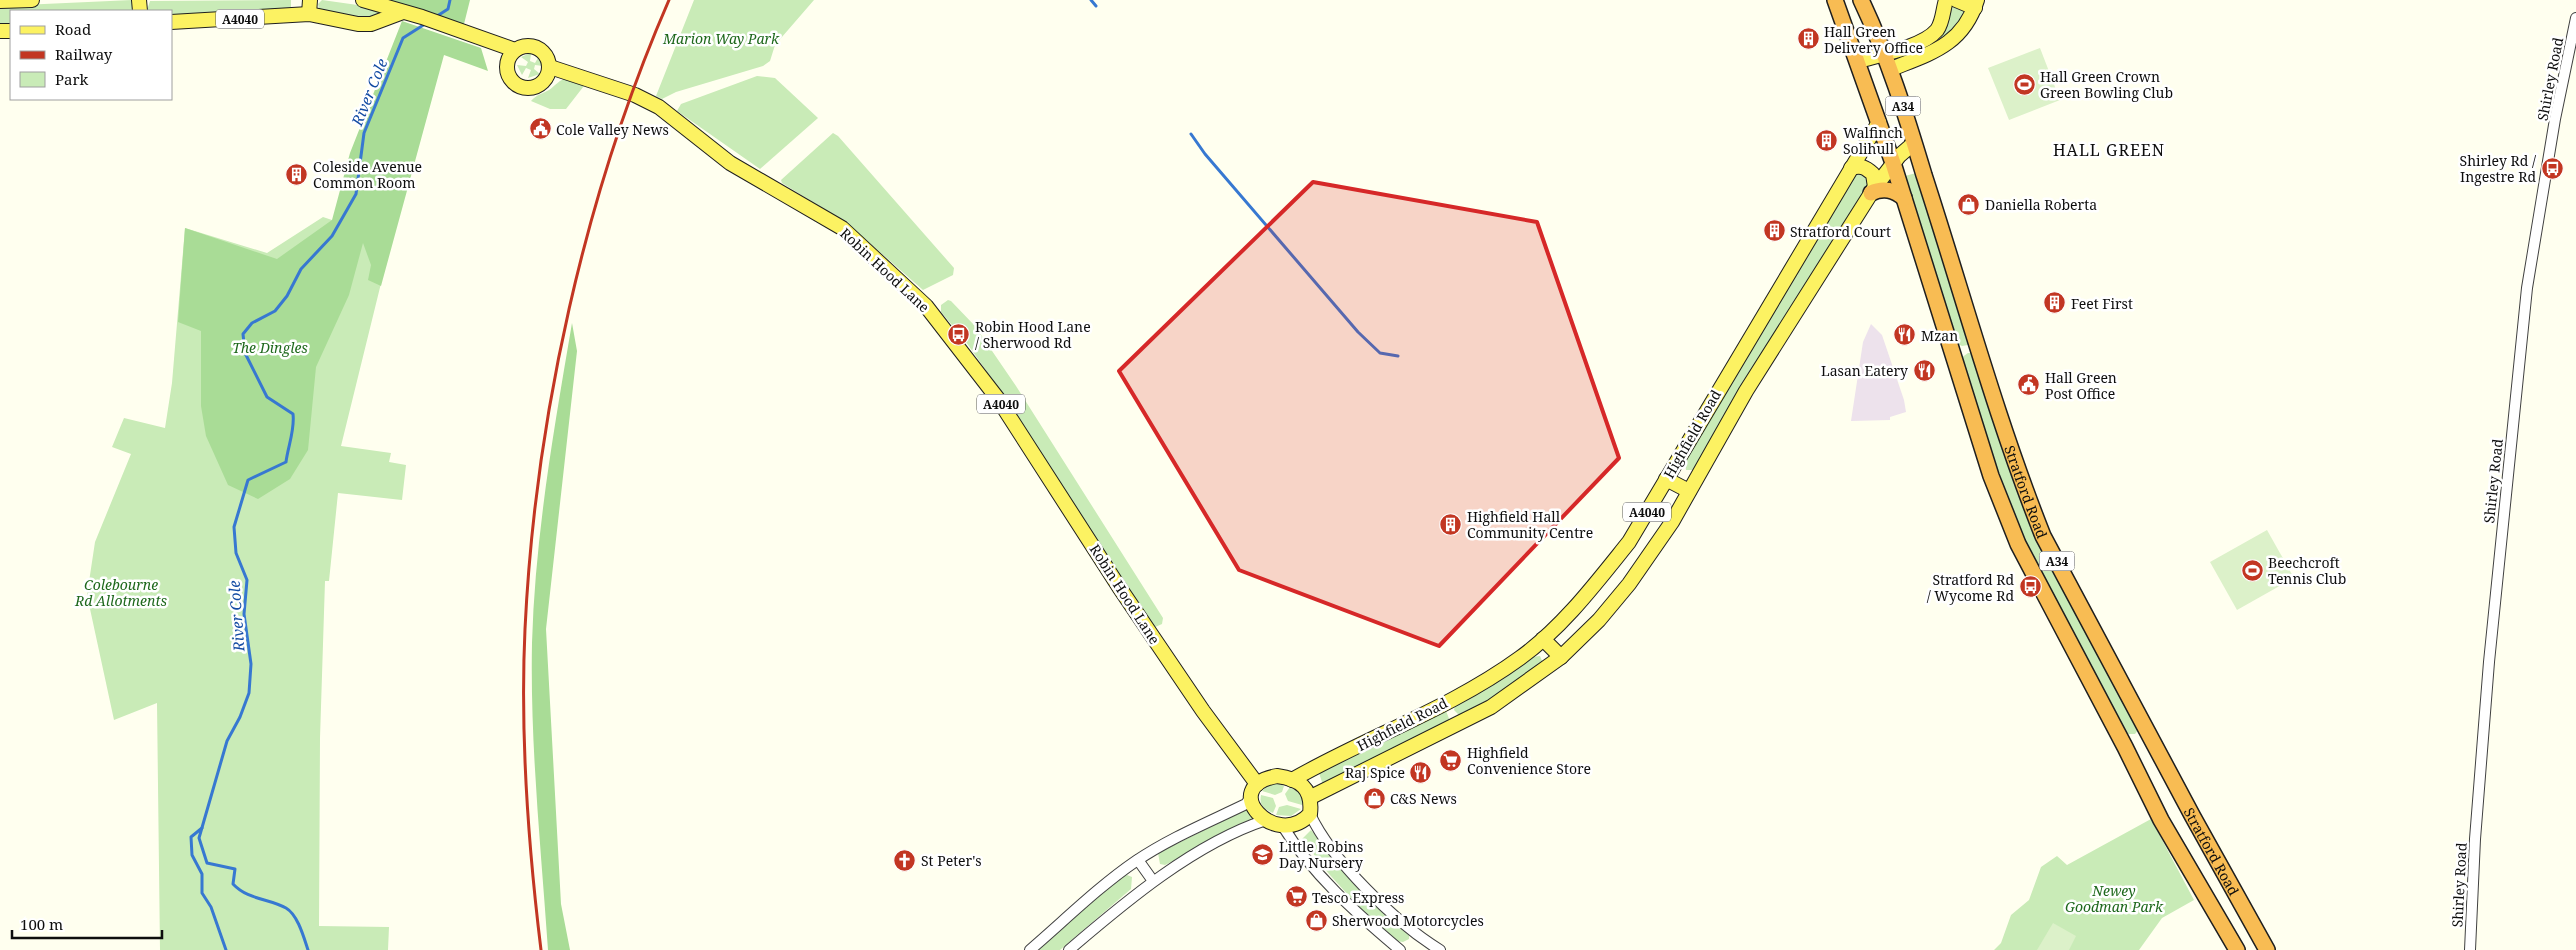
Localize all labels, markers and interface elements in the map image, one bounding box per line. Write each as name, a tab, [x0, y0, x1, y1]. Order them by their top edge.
legend	[10, 10, 172, 100]
road number: A4040	[216, 10, 264, 28]
text: Road	[55, 19, 91, 39]
place label: Hall Green Delivery Office	[1824, 22, 1923, 57]
building icon: Hall Green Delivery Office	[1796, 27, 1820, 51]
park label: Marion Way Park	[662, 29, 780, 48]
street label: Shirley Road	[2533, 35, 2567, 122]
text: Railway	[55, 44, 113, 64]
water label: River Cole	[346, 55, 392, 130]
place label: Hall Green Crown Green Bowling Club	[2040, 67, 2173, 102]
text: Park	[55, 69, 89, 89]
sports icon: Hall Green Crown Green Bowling Club	[2012, 72, 2036, 96]
road number: A34	[1886, 96, 1920, 115]
public building icon: Cole Valley News	[528, 117, 552, 141]
place label: Cole Valley News	[556, 120, 669, 139]
place label: Walfinch Solihull	[1843, 123, 1903, 158]
building icon: Walfinch Solihull	[1815, 128, 1839, 152]
district label: HALL GREEN	[2053, 139, 2165, 161]
place label: Shirley Rd / Ingestre Rd	[2460, 151, 2537, 186]
bus stop icon: Shirley Rd / Ingestre Rd	[2540, 156, 2564, 180]
place label: Coleside Avenue Common Room	[313, 157, 422, 192]
building icon: Coleside Avenue Common Room	[285, 162, 309, 186]
shop icon: Daniella Roberta	[1957, 192, 1981, 216]
place label: Daniella Roberta	[1985, 195, 2097, 214]
building icon: Stratford Court	[1762, 219, 1786, 243]
place label: Stratford Court	[1790, 222, 1891, 241]
street label: Robin Hood Lane	[836, 224, 934, 316]
building icon: Feet First	[2043, 291, 2067, 315]
place label: Feet First	[2071, 294, 2133, 313]
place label: Robin Hood Lane / Sherwood Rd	[975, 317, 1091, 352]
bus stop icon: Robin Hood Lane / Sherwood Rd	[947, 322, 971, 346]
restaurant icon: Mzan	[1893, 323, 1917, 347]
place label: Mzan	[1921, 326, 1958, 345]
park label: The Dingles	[232, 338, 308, 357]
restaurant icon: Lasan Eatery	[1912, 358, 1936, 382]
place label: Lasan Eatery	[1821, 361, 1908, 380]
place label: Hall Green Post Office	[2045, 368, 2117, 403]
public building icon: Hall Green Post Office	[2017, 373, 2041, 397]
street label: Highfield Road	[1659, 386, 1725, 482]
road number: A4040	[977, 394, 1025, 414]
street label: Shirley Road	[2479, 437, 2507, 524]
street label: Stratford Road	[2001, 443, 2052, 541]
road number: A4040	[1623, 502, 1671, 522]
place label: Highfield Hall Community Centre	[1467, 507, 1593, 542]
building icon: Highfield Hall Community Centre	[1439, 512, 1463, 536]
street label: Robin Hood Lane	[1086, 540, 1164, 648]
road number: A34	[2040, 552, 2074, 570]
place label: Beechcroft Tennis Club	[2268, 553, 2346, 588]
sports icon: Beechcroft Tennis Club	[2240, 558, 2264, 582]
place label: Stratford Rd / Wycome Rd	[1927, 570, 2014, 605]
park label: Colebourne Rd Allotments	[74, 575, 168, 610]
bus stop icon: Stratford Rd / Wycome Rd	[2018, 575, 2042, 599]
water label: River Cole	[224, 579, 249, 653]
street label: Highfield Road	[1354, 693, 1451, 755]
place label: Highfield Convenience Store	[1467, 743, 1591, 778]
supermarket icon: Highfield Convenience Store	[1439, 748, 1463, 772]
restaurant icon: Raj Spice	[1409, 760, 1433, 784]
place label: Raj Spice	[1345, 763, 1405, 782]
shop icon: C&S News	[1362, 786, 1386, 810]
place label: C&S News	[1390, 789, 1457, 808]
street label: Stratford Road	[2180, 804, 2244, 899]
place label: Little Robins Day Nursery	[1279, 837, 1363, 872]
school or university icon: Little Robins Day Nursery	[1251, 842, 1275, 866]
street label: Shirley Road	[2447, 842, 2471, 928]
church icon: St Peter's	[893, 848, 917, 872]
place label: St Peter's	[921, 851, 982, 870]
park label: Newey Goodman Park	[2065, 881, 2164, 916]
supermarket icon: Tesco Express	[1284, 885, 1308, 909]
place label: Tesco Express	[1312, 888, 1404, 907]
scale bar	[12, 908, 162, 940]
shop icon: Sherwood Motorcycles	[1304, 908, 1328, 932]
place label: Sherwood Motorcycles	[1332, 911, 1484, 930]
text: 100 m	[20, 914, 63, 934]

